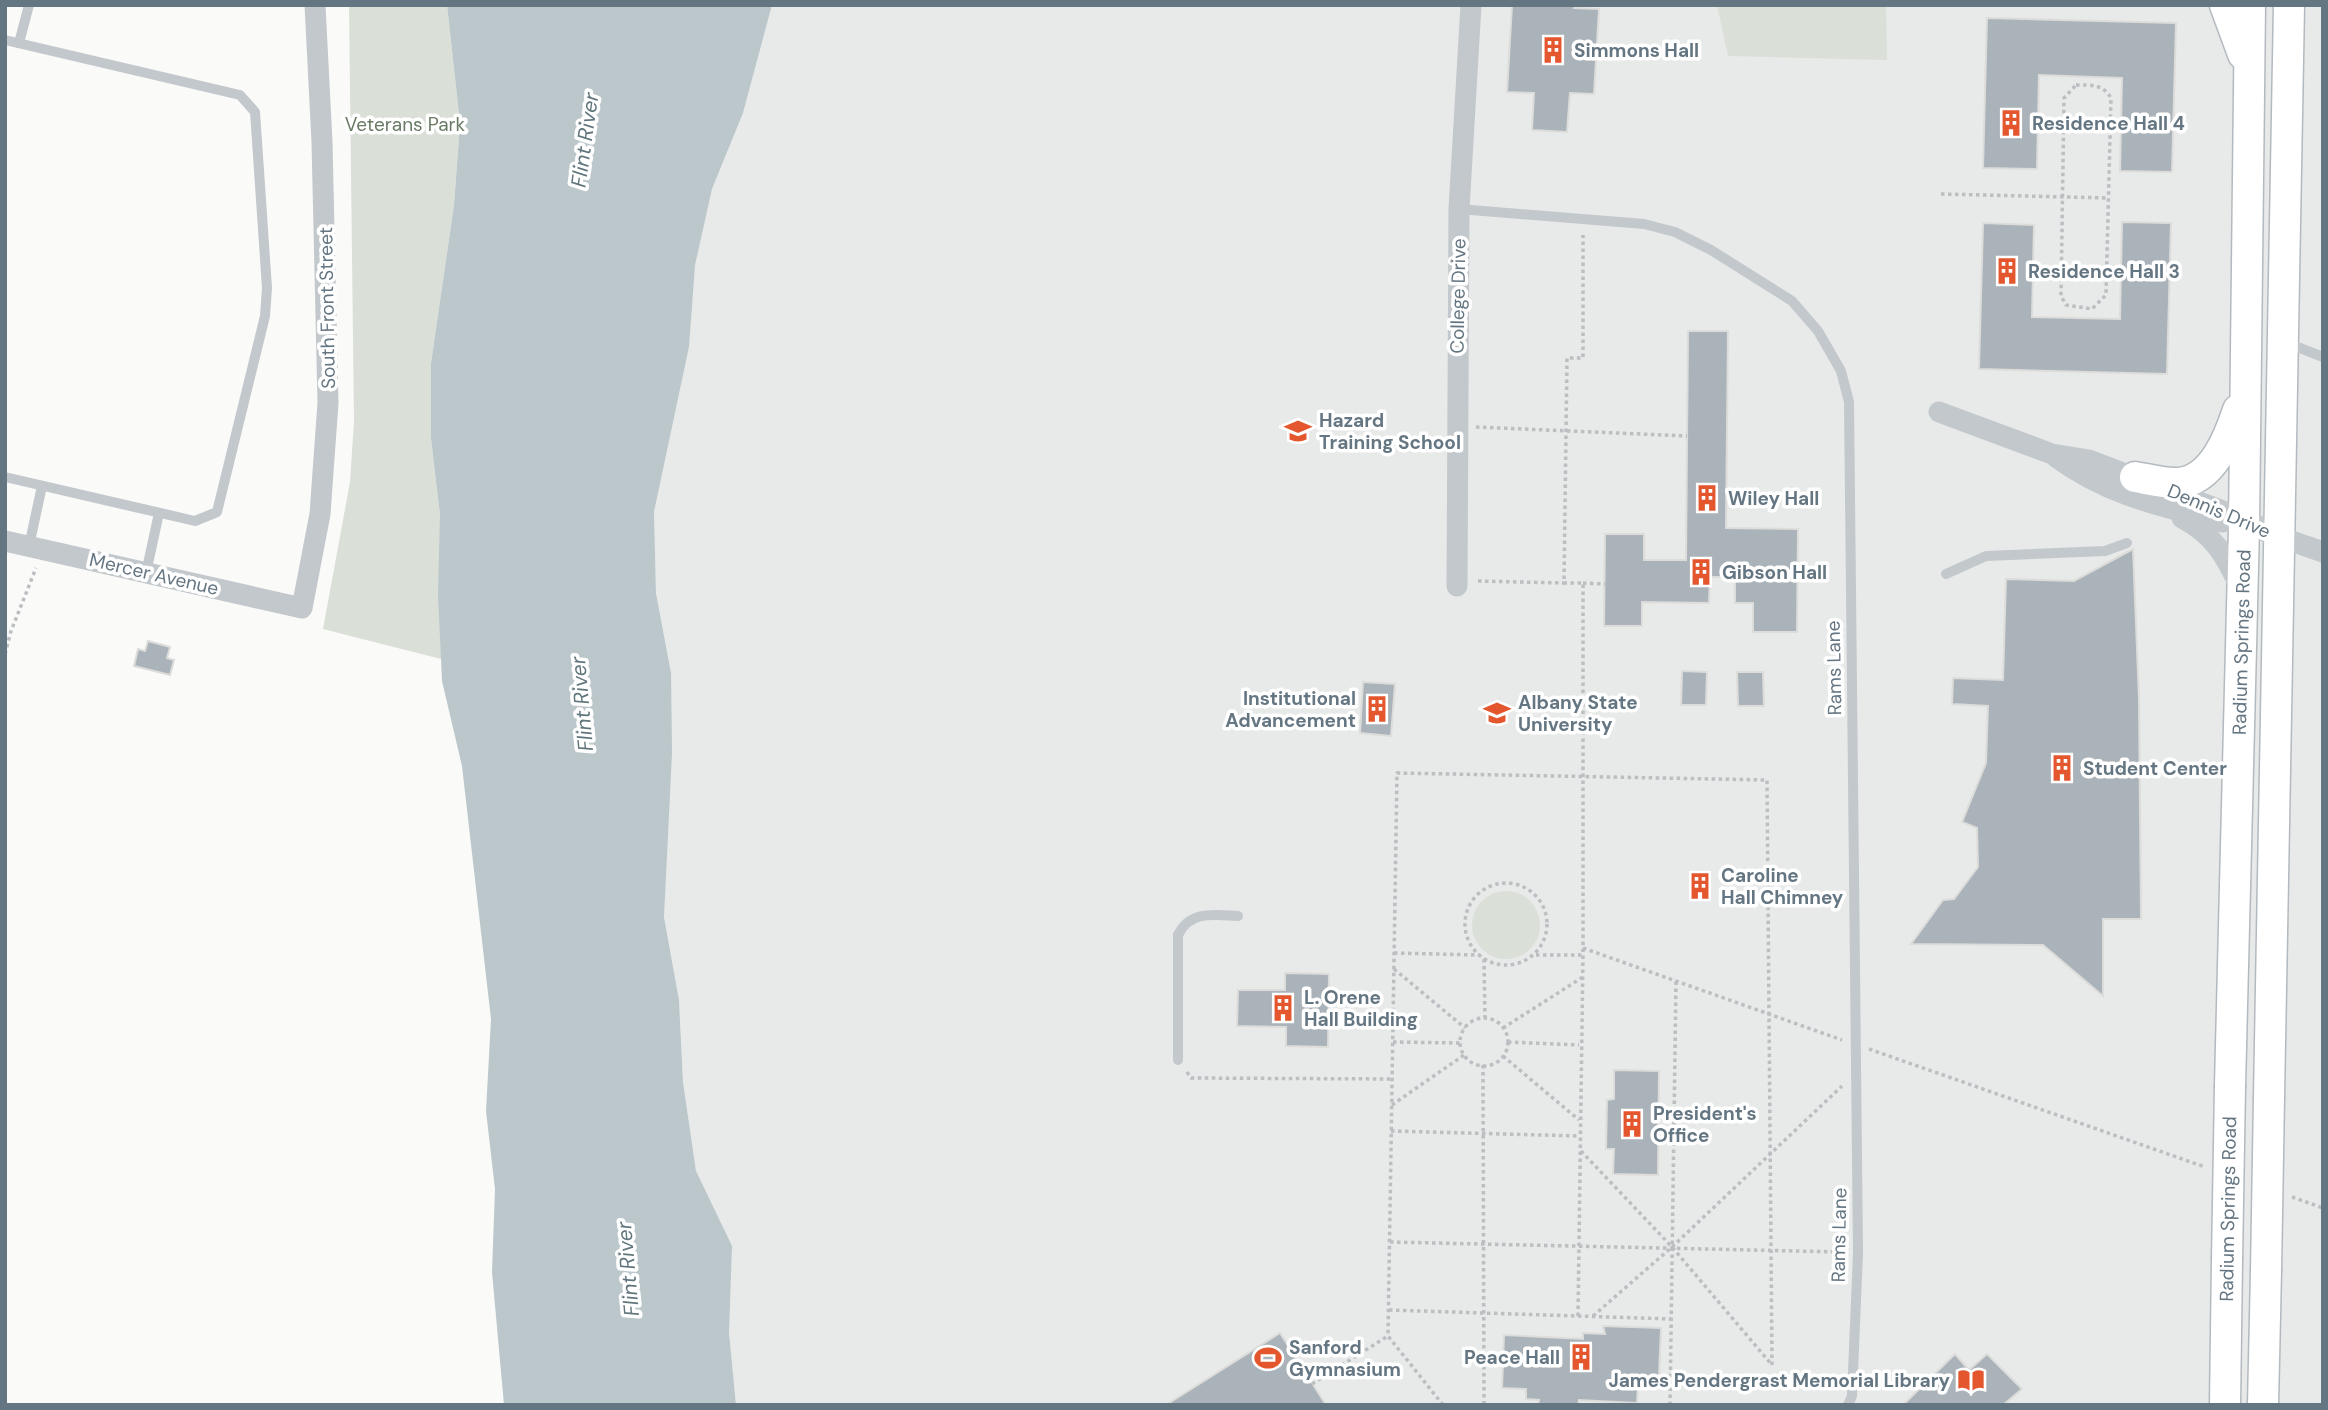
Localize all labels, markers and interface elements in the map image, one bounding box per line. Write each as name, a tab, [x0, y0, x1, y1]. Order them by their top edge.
building icon: Simmons Hall	[1538, 35, 1568, 65]
place label: Simmons Hall	[1574, 38, 1699, 63]
water label: Flint River	[565, 90, 606, 189]
building icon: Residence Hall 4	[1996, 108, 2026, 138]
place label: Residence Hall 4	[2032, 111, 2185, 136]
park label: Veterans Park	[345, 112, 466, 137]
street label: South Front Street	[313, 227, 341, 389]
street label: College Drive	[1444, 238, 1472, 354]
building icon: Residence Hall 3	[1992, 256, 2022, 286]
place label: Residence Hall 3	[2028, 259, 2180, 284]
place label: Hazard Training School	[1319, 408, 1461, 455]
school or university icon: Hazard Training School	[1283, 416, 1313, 446]
street label: Dennis Drive	[2164, 478, 2274, 544]
building icon: Wiley Hall	[1692, 483, 1722, 513]
place label: Wiley Hall	[1728, 486, 1819, 511]
street label: Mercer Avenue	[87, 547, 221, 601]
street label: Radium Springs Road	[2226, 549, 2256, 735]
building icon: Gibson Hall	[1686, 557, 1716, 587]
place label: Gibson Hall	[1722, 560, 1827, 585]
street label: Rams Lane	[1821, 620, 1847, 716]
water label: Flint River	[564, 654, 600, 753]
place label: Institutional Advancement	[1225, 686, 1356, 733]
place label: Albany State University	[1518, 690, 1638, 737]
building icon: Institutional Advancement	[1362, 694, 1392, 724]
school or university icon: Albany State University	[1482, 698, 1512, 728]
building icon: Student Center	[2047, 753, 2077, 783]
place label: Student Center	[2083, 756, 2227, 781]
place label: Caroline Hall Chimney	[1721, 863, 1844, 910]
building icon: Caroline Hall Chimney	[1685, 871, 1715, 901]
place label: L. Orene Hall Building	[1304, 985, 1418, 1032]
building icon: L. Orene Hall Building	[1268, 993, 1298, 1023]
place label: President's Office	[1653, 1101, 1757, 1148]
building icon: President's Office	[1617, 1109, 1647, 1139]
street label: Radium Springs Road	[2214, 1116, 2242, 1302]
street label: Rams Lane	[1826, 1187, 1852, 1283]
water label: Flint River	[610, 1219, 646, 1318]
place label: Sanford Gymnasium	[1289, 1335, 1401, 1382]
building icon: Peace Hall	[1566, 1342, 1596, 1372]
sports icon: Sanford Gymnasium	[1253, 1343, 1283, 1373]
place label: Peace Hall	[1464, 1345, 1560, 1370]
library icon: James Pendergrast Memorial Library	[1956, 1365, 1986, 1395]
place label: James Pendergrast Memorial Library	[1608, 1368, 1951, 1393]

